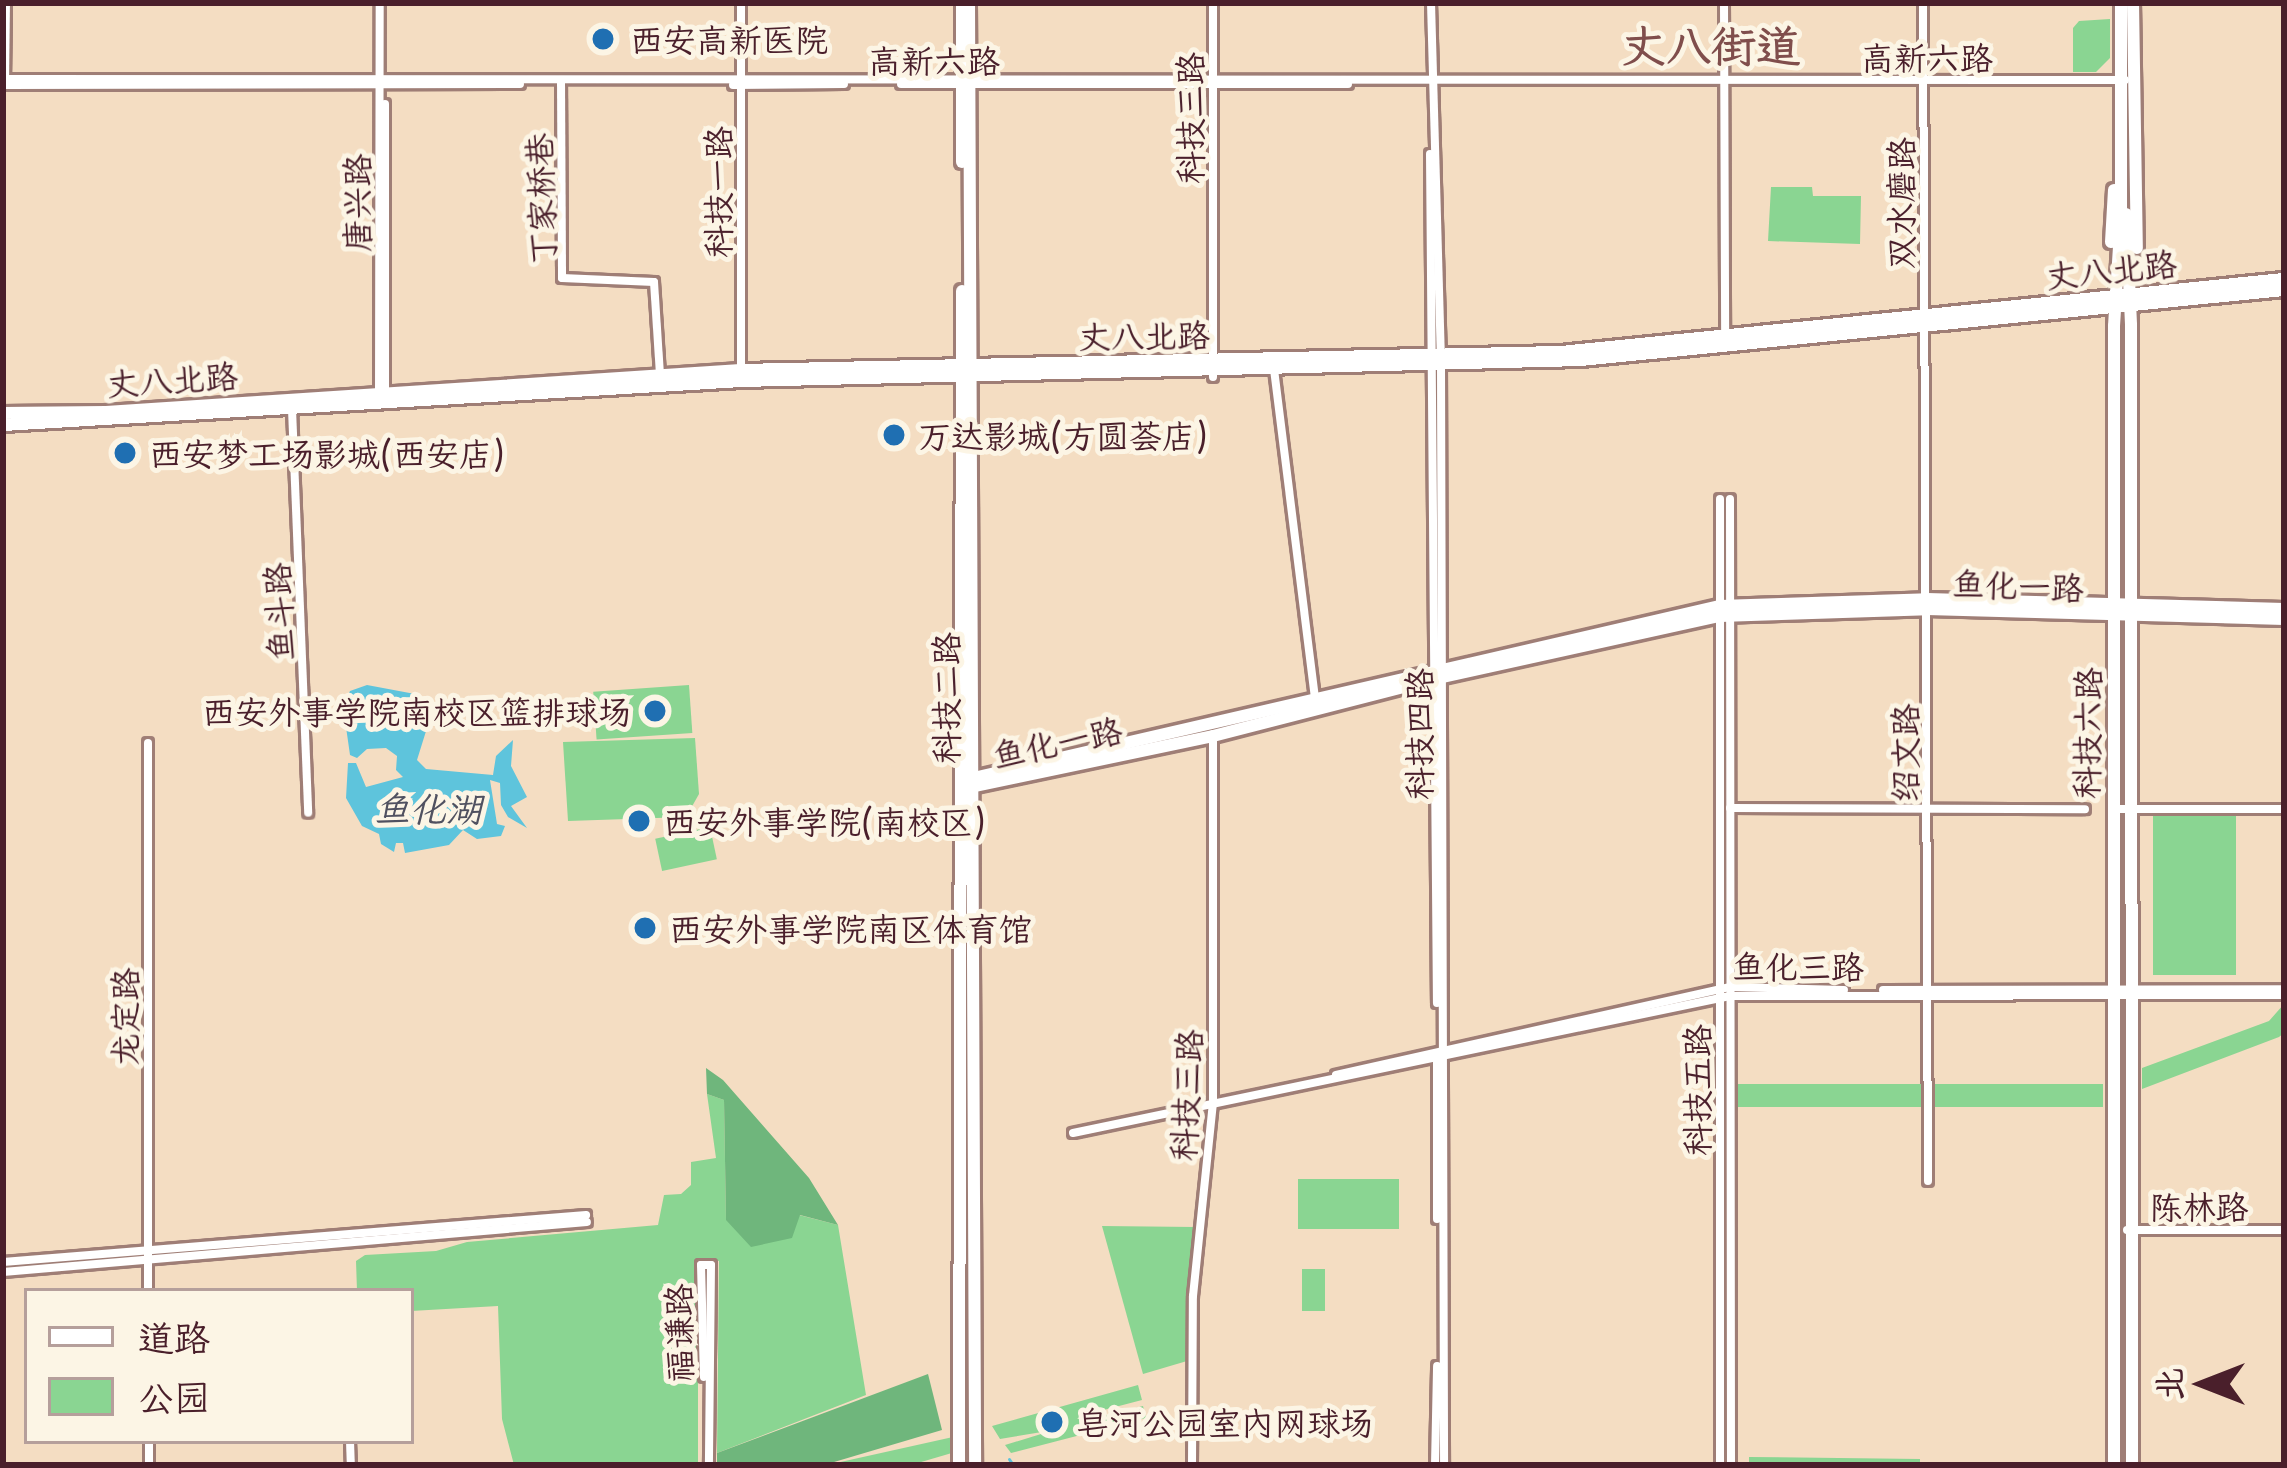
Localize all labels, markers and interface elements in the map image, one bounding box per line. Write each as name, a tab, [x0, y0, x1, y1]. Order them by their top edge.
district label: 丈八街道	[1621, 17, 1801, 71]
place label: 西安高新医院	[630, 19, 828, 59]
marker: 西安高新医院	[587, 23, 619, 55]
street label: 高新六路	[1861, 37, 1993, 77]
street label: 高新六路	[868, 40, 1000, 80]
street label: 科技三路	[1169, 52, 1209, 184]
street label: 科技一路	[697, 126, 737, 258]
street label: 丁家桥巷	[518, 132, 562, 266]
street label: 双水磨路	[1880, 137, 1920, 269]
street label: 唐兴路	[336, 154, 376, 252]
street label: 丈八北路	[2043, 242, 2179, 296]
street label: 丈八北路	[1078, 314, 1210, 356]
street label: 丈八北路	[105, 355, 239, 403]
place label: 万达影城(方圆荟店)	[918, 415, 1208, 455]
marker: 万达影城(方圆荟店)	[881, 422, 907, 448]
place label: 西安梦工场影城(西安店)	[149, 433, 505, 473]
marker: 西安梦工场影城(西安店)	[112, 440, 138, 466]
street label: 鱼斗路	[256, 562, 300, 662]
street label: 鱼化一路	[1951, 563, 2085, 607]
street label: 科技二路	[925, 632, 965, 764]
street label: 科技六路	[2065, 667, 2107, 799]
street label: 科技四路	[1398, 668, 1438, 800]
place label: 西安外事学院南校区篮排球场	[202, 691, 631, 731]
marker: 西安外事学院南校区篮排球场	[642, 698, 668, 724]
street label: 绍文路	[1884, 704, 1924, 802]
street label: 鱼化一路	[988, 709, 1126, 775]
water label: 鱼化湖	[374, 786, 482, 830]
place label: 西安外事学院(南校区)	[663, 801, 986, 841]
marker: 西安外事学院(南校区)	[626, 808, 652, 834]
place label: 西安外事学院南区体育馆	[669, 908, 1032, 948]
marker: 西安外事学院南区体育馆	[632, 915, 658, 941]
street label: 鱼化三路	[1732, 946, 1864, 986]
street label: 龙定路	[104, 968, 144, 1066]
street label: 科技五路	[1676, 1024, 1716, 1156]
street label: 科技三路	[1162, 1028, 1208, 1162]
street label: 陈林路	[2150, 1186, 2248, 1226]
street label: 福谦路	[657, 1283, 699, 1383]
legend	[24, 1288, 414, 1444]
text: 道路	[138, 1309, 210, 1363]
north arrow	[2143, 1324, 2263, 1444]
text: 北	[2142, 1368, 2192, 1401]
text: 公园	[138, 1369, 210, 1423]
place label: 皂河公园室内网球场	[1076, 1402, 1373, 1442]
marker: 皂河公园室内网球场	[1039, 1409, 1065, 1435]

